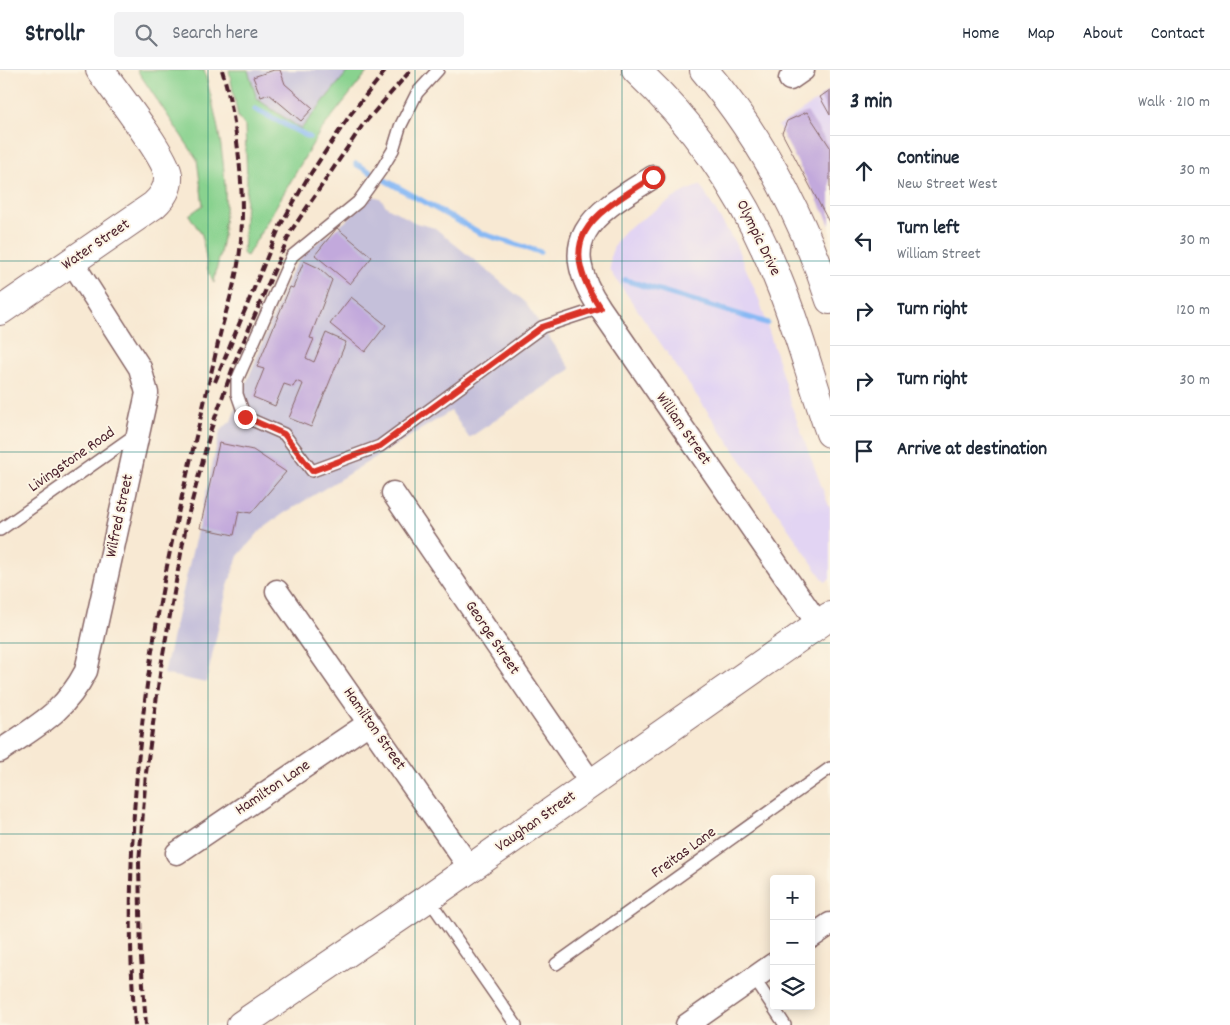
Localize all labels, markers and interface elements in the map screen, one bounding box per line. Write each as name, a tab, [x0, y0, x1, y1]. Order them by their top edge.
search box	[114, 12, 464, 57]
text: Strollr	[25, 18, 84, 52]
icon: search	[132, 21, 160, 49]
text: Search here	[172, 21, 258, 48]
text: Home	[962, 22, 999, 47]
text: Map	[1027, 22, 1055, 47]
text: About	[1083, 22, 1123, 47]
text: Contact	[1151, 22, 1205, 47]
text: 3 min	[850, 88, 892, 118]
text: Walk · 210 m	[1138, 91, 1210, 114]
text: Continue	[897, 146, 959, 173]
icon: ahead	[850, 157, 878, 185]
text: 30 m	[1180, 159, 1210, 182]
route start	[642, 166, 665, 189]
text: New Street West	[897, 173, 997, 196]
street label: Olympic Drive	[730, 196, 786, 280]
street label: Water Street	[57, 214, 135, 276]
text: Turn left	[897, 216, 960, 243]
icon: left	[850, 227, 878, 255]
text: 30 m	[1180, 229, 1210, 252]
text: William Street	[897, 243, 981, 266]
icon: right	[850, 297, 878, 325]
text: Turn right	[897, 297, 968, 324]
text: 120 m	[1176, 299, 1210, 322]
icon: right	[850, 367, 878, 395]
text: Turn right	[897, 367, 968, 394]
text: 30 m	[1180, 369, 1210, 392]
street label: William Street	[650, 388, 716, 470]
route end	[234, 406, 257, 429]
street label: Livingstone Road	[24, 422, 120, 498]
icon: arrive	[850, 437, 878, 465]
text: Arrive at destination	[897, 437, 1047, 464]
street label: Wilfred Street	[100, 472, 140, 560]
street label: George Street	[459, 596, 525, 680]
street label: Hamilton Street	[337, 683, 411, 775]
street label: Hamilton Lane	[231, 754, 315, 822]
street label: Vaughan Street	[491, 786, 581, 858]
street label: Freitas Lane	[647, 822, 721, 884]
map controls	[770, 875, 815, 1010]
button: +	[770, 875, 815, 920]
button: −	[770, 920, 815, 965]
button: layers	[770, 965, 815, 1010]

